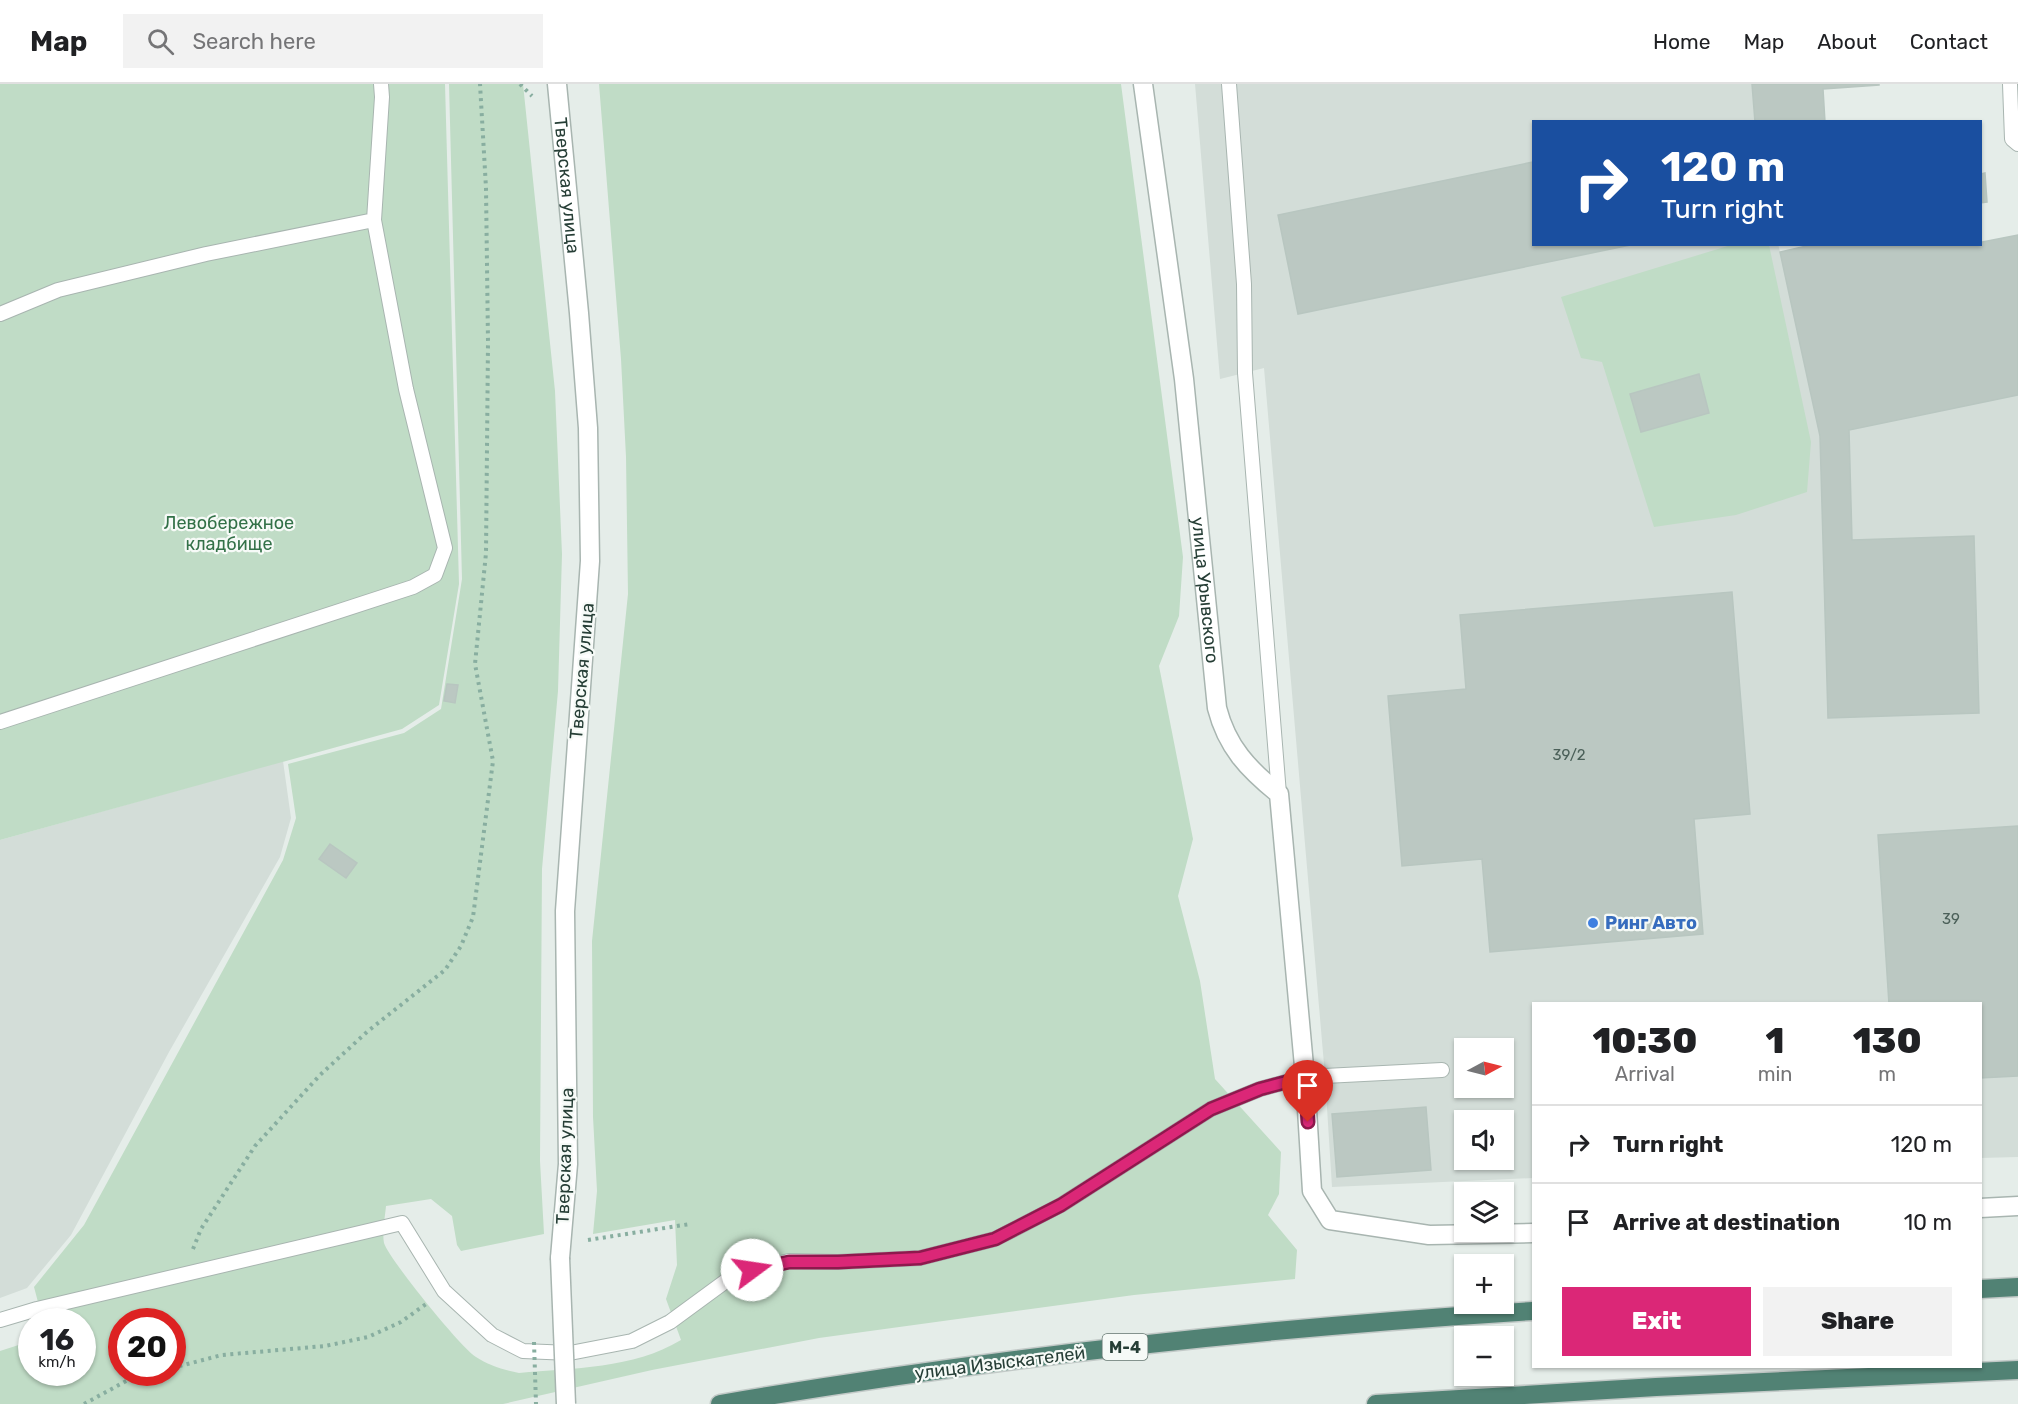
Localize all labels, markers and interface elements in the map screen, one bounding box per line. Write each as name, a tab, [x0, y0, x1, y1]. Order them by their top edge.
search box	[123, 14, 543, 68]
text: Map	[30, 25, 87, 58]
icon: search	[144, 25, 177, 58]
text: Search here	[192, 28, 316, 55]
text: Home	[1653, 29, 1710, 54]
text: Map	[1743, 29, 1784, 54]
text: About	[1817, 29, 1877, 54]
text: Contact	[1910, 29, 1988, 54]
street label: Тверская улица	[549, 116, 584, 255]
text: 120 m	[1661, 142, 1785, 192]
icon: right	[1562, 144, 1640, 222]
text: Turn right	[1661, 193, 1784, 225]
park label: Левобережное кладбище	[164, 512, 294, 555]
street label: улица Урывского	[1187, 516, 1223, 664]
street label: Тверская улица	[565, 602, 599, 740]
house number: 39/2	[1553, 746, 1586, 764]
house number: 39	[1942, 910, 1960, 928]
place label: Ринг Авто	[1605, 912, 1697, 934]
marker: Ринг Авто	[1586, 916, 1600, 930]
text: 10:30	[1592, 1019, 1697, 1062]
text: 1	[1766, 1019, 1785, 1062]
text: 130	[1853, 1019, 1922, 1062]
north arrow	[1454, 1038, 1514, 1098]
map controls	[1454, 1038, 1514, 1386]
pin	[1282, 1060, 1333, 1122]
text: Arrival	[1615, 1062, 1675, 1086]
text: min	[1758, 1062, 1792, 1086]
text: m	[1878, 1062, 1896, 1086]
icon: arrive	[1291, 1069, 1324, 1102]
street label: Тверская улица	[552, 1087, 578, 1225]
button: sound	[1454, 1110, 1514, 1170]
icon: right	[1562, 1128, 1595, 1161]
text: Turn right	[1613, 1131, 1723, 1158]
text: 120 m	[1891, 1131, 1952, 1158]
button: layers	[1454, 1182, 1514, 1242]
icon: arrive	[1562, 1206, 1595, 1239]
text: Arrive at destination	[1613, 1209, 1840, 1236]
text: 10 m	[1904, 1209, 1952, 1236]
position arrow	[720, 1238, 784, 1302]
button: +	[1454, 1254, 1514, 1314]
button: Exit	[1562, 1287, 1751, 1356]
button: Share	[1763, 1287, 1952, 1356]
speed limit sign: 20	[108, 1308, 186, 1386]
text: 16	[40, 1322, 74, 1358]
button: −	[1454, 1326, 1514, 1386]
road number: М-4	[1102, 1334, 1148, 1360]
street label: улица Изыскателей	[913, 1342, 1087, 1384]
text: km/h	[38, 1353, 76, 1371]

